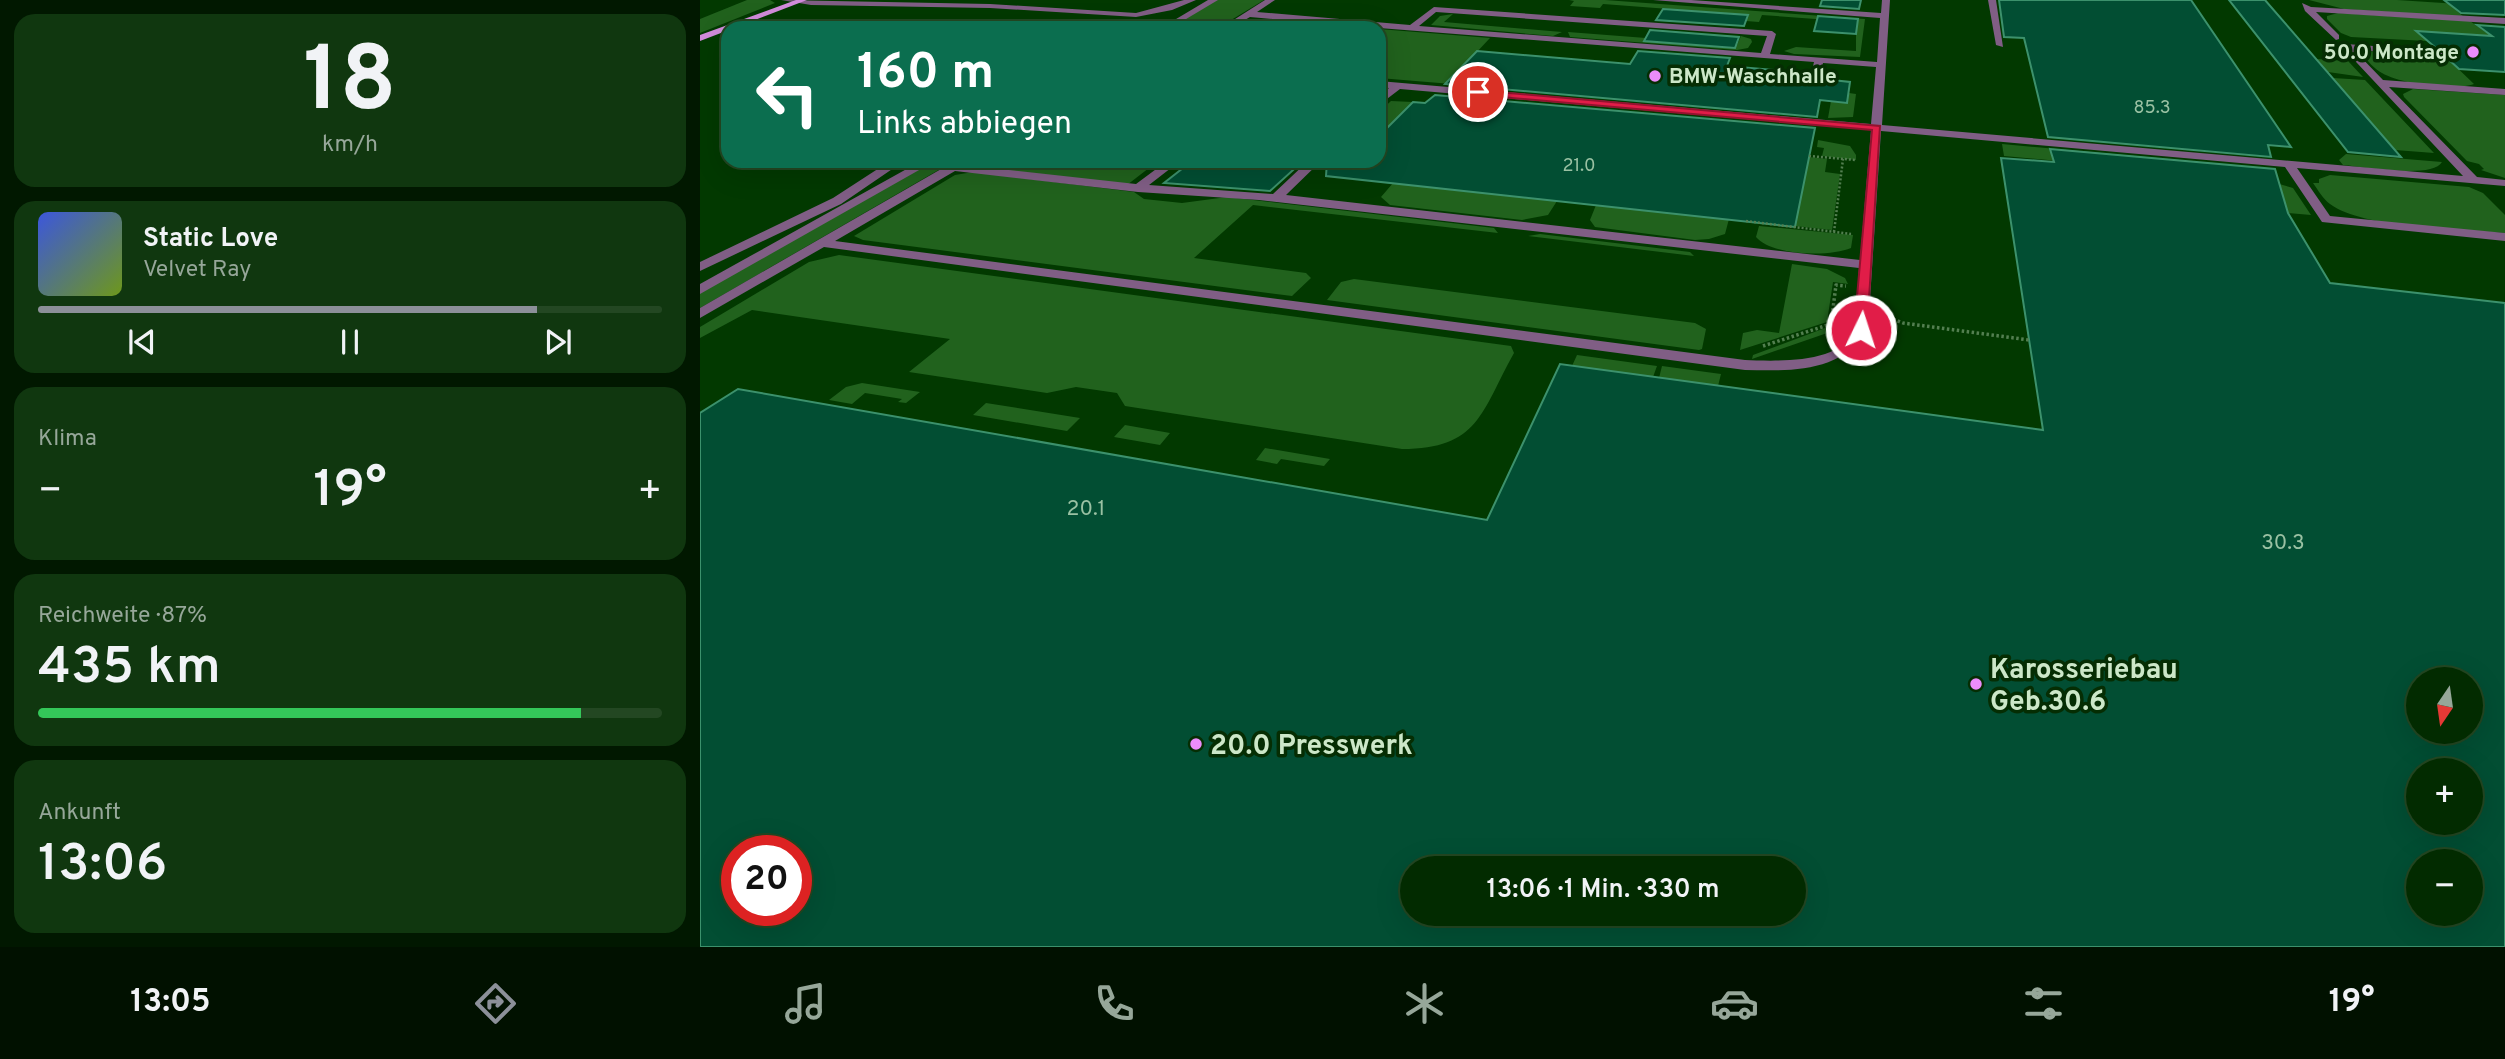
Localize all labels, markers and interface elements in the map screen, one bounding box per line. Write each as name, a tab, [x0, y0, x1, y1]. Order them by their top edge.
text: 18	[303, 28, 397, 143]
place label: 50.0 Montage	[2324, 40, 2459, 67]
text: 160 m	[857, 44, 994, 106]
marker: 50.0 Montage	[2465, 44, 2481, 60]
icon: left	[742, 49, 833, 140]
pin	[1448, 62, 1508, 122]
place label: BMW-Waschhalle	[1669, 64, 1837, 91]
marker: BMW-Waschhalle	[1647, 68, 1663, 84]
icon: arrive	[1459, 73, 1497, 111]
house number: 85.3	[2133, 97, 2171, 120]
text: Links abbiegen	[857, 105, 1072, 145]
text: km/h	[322, 131, 378, 160]
house number: 21.0	[1562, 155, 1596, 178]
text: Static Love	[143, 223, 278, 256]
text: Velvet Ray	[143, 256, 251, 285]
position arrow	[1824, 293, 1898, 367]
icon: previous	[123, 323, 161, 361]
icon: pause	[331, 323, 369, 361]
icon: next	[539, 323, 577, 361]
text: Klima	[38, 425, 97, 454]
text: 19°	[313, 459, 387, 525]
text: −	[38, 468, 63, 517]
text: +	[637, 468, 662, 517]
house number: 20.1	[1067, 496, 1105, 523]
house number: 30.3	[2261, 530, 2305, 557]
text: Reichweite · 87%	[38, 602, 207, 631]
text: 435 km	[38, 636, 221, 702]
place label: Karosseriebau Geb.30.6	[1990, 653, 2178, 721]
north arrow	[2406, 667, 2483, 744]
map controls	[2406, 667, 2483, 926]
marker: Karosseriebau Geb.30.6	[1968, 676, 1984, 692]
place label: 20.0 Presswerk	[1210, 729, 1413, 765]
marker: 20.0 Presswerk	[1188, 736, 1204, 752]
button: +	[2406, 758, 2483, 835]
text: Ankunft	[38, 799, 121, 828]
text: 13:06	[38, 833, 167, 899]
speed limit sign: 20	[721, 835, 812, 926]
button: −	[2406, 849, 2483, 926]
text: 13:06 · 1 Min. · 330 m	[1486, 874, 1720, 907]
icon: directions	[471, 979, 520, 1028]
icon: music	[781, 979, 830, 1028]
icon: phone	[1090, 979, 1139, 1028]
icon: climate	[1400, 979, 1449, 1028]
icon: car	[1710, 979, 1759, 1028]
icon: filters	[2019, 979, 2068, 1028]
text: 13:05	[130, 983, 211, 1023]
text: 19°	[2329, 983, 2375, 1023]

